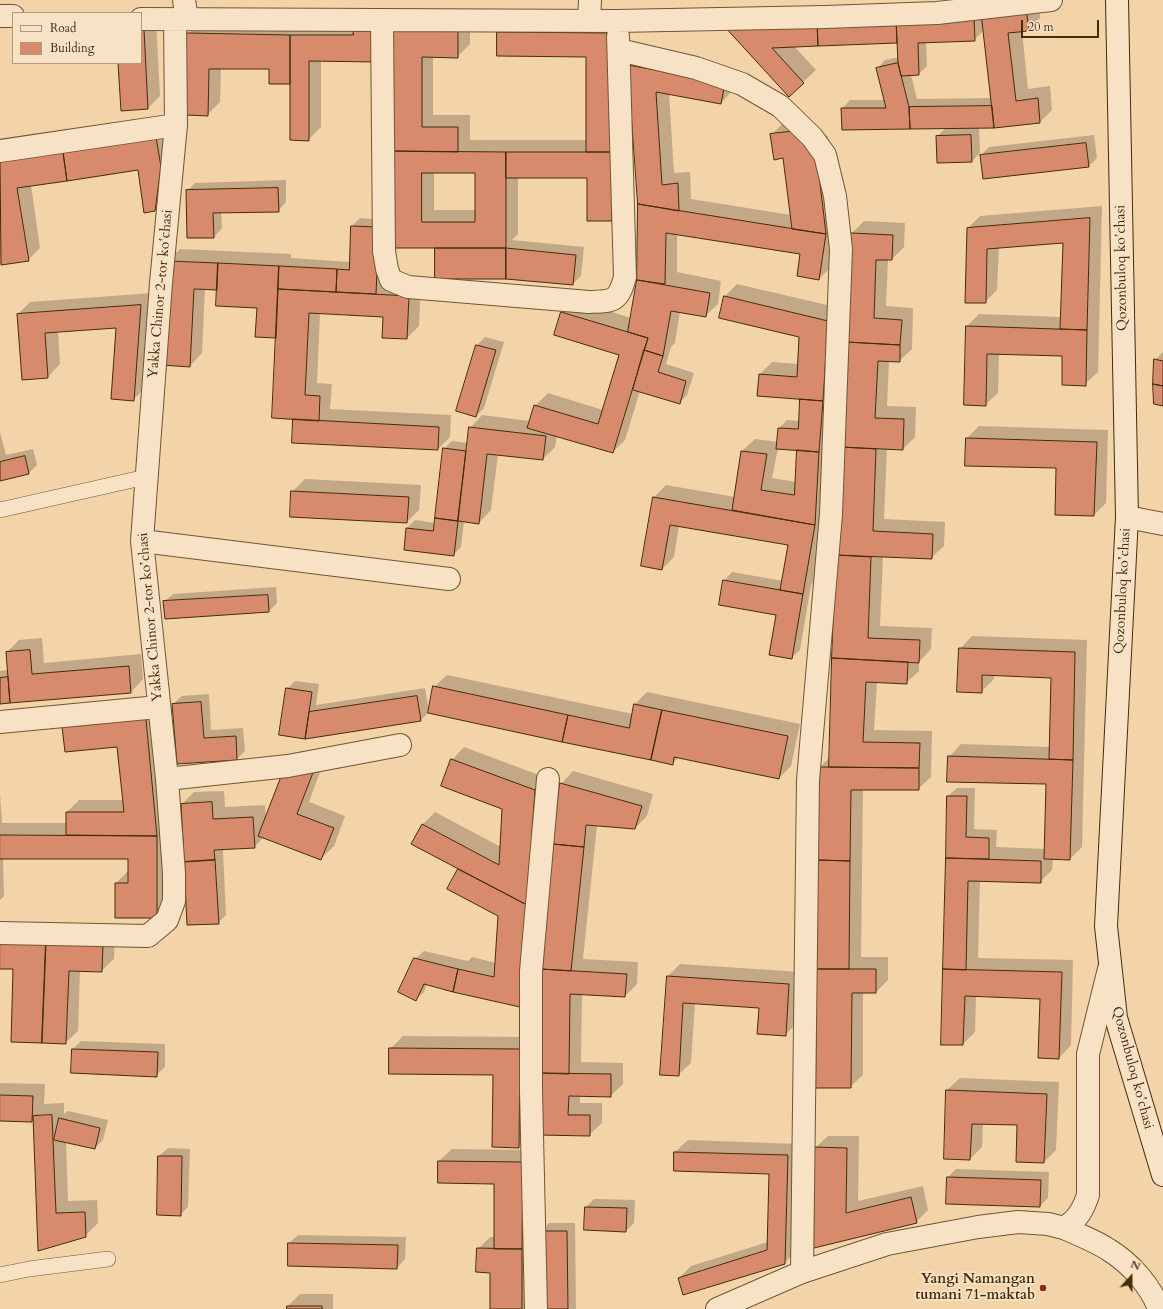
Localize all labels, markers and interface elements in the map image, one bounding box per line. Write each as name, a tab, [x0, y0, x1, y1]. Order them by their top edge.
legend	[12, 12, 142, 64]
scale bar	[1023, 12, 1101, 38]
text: 20 m	[1028, 19, 1054, 35]
text: Road	[50, 20, 76, 36]
text: Building	[50, 40, 94, 56]
street label: Qozonbuloq koʻchasi	[1112, 205, 1132, 331]
street label: Yakka Chinor 2-tor koʻchasi	[145, 209, 177, 379]
street label: Qozonbuloq koʻchasi	[1111, 527, 1135, 655]
street label: Yakka Chinor 2-tor koʻchasi	[135, 532, 167, 702]
street label: Qozonbuloq koʻchasi	[1108, 1005, 1156, 1131]
north arrow	[1111, 1257, 1151, 1297]
text: N	[1128, 1257, 1143, 1274]
place label: Yangi Namangan tumani 71-maktab	[915, 1272, 1035, 1304]
marker: Yangi Namangan tumani 71-maktab	[1038, 1283, 1048, 1293]

